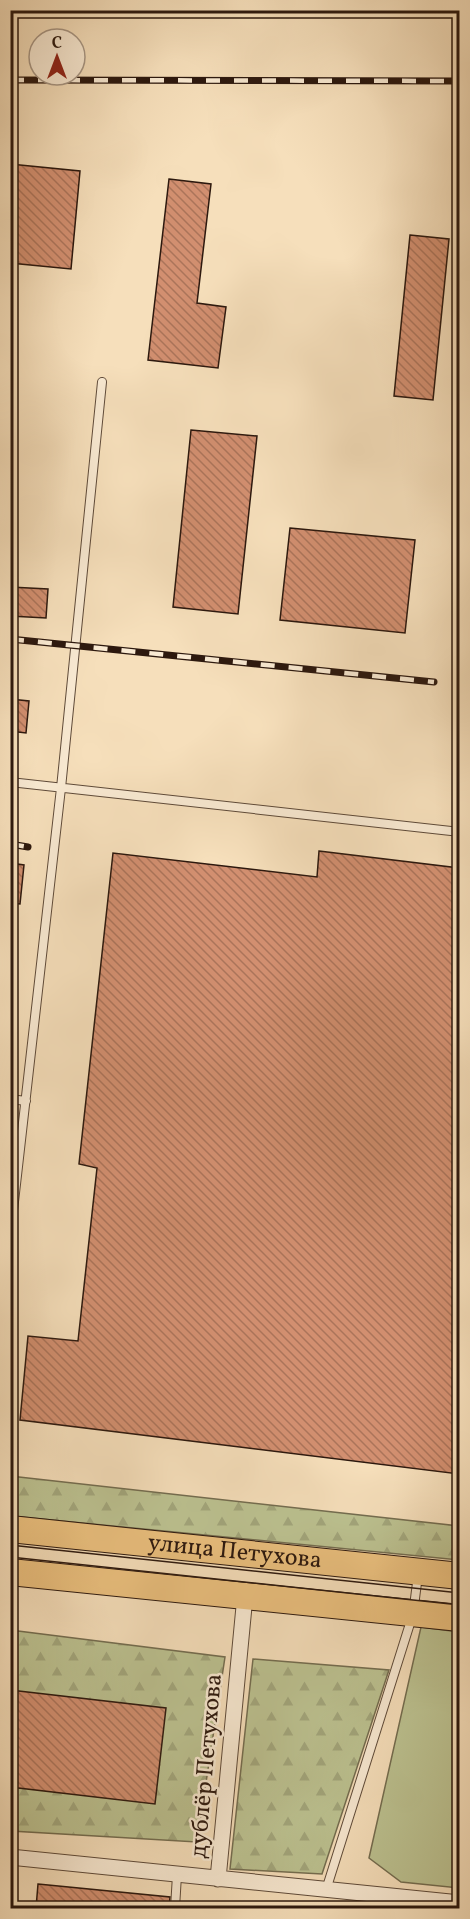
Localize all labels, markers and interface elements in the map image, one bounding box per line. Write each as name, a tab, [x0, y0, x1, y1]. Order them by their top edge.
north arrow	[27, 27, 87, 87]
text: С	[52, 33, 62, 55]
street label: улица Петухова	[146, 1526, 323, 1578]
street label: дублёр Петухова	[182, 1672, 232, 1860]

